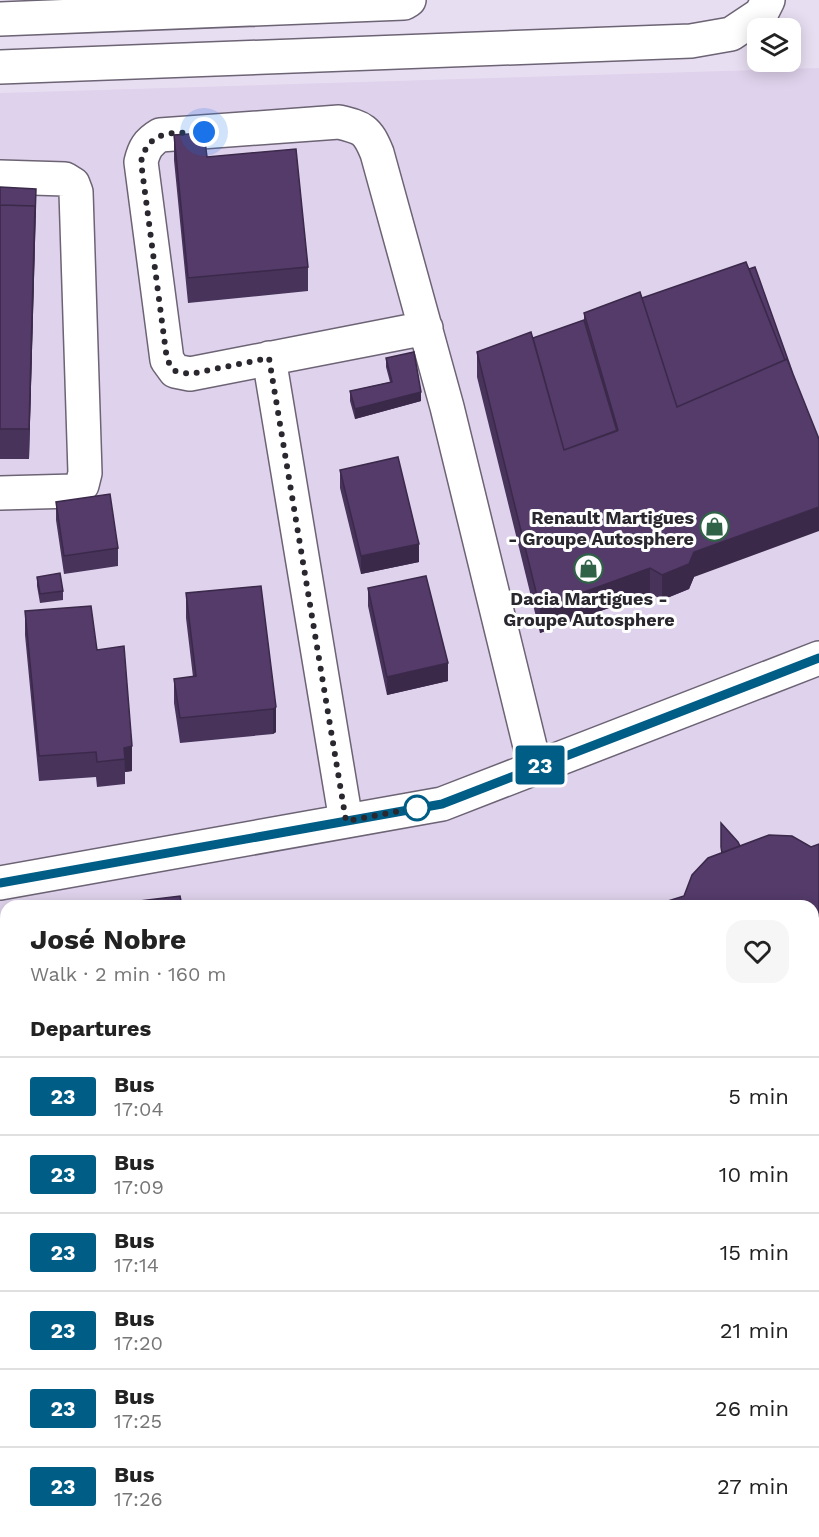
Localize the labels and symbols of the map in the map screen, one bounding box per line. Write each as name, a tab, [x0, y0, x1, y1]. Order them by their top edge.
your location	[189, 117, 219, 147]
place label: Renault Martigues - Groupe Autosphere	[508, 507, 694, 549]
shop icon: Renault Martigues - Groupe Autosphere	[699, 511, 731, 543]
shop icon: Dacia Martigues - Groupe Autosphere	[573, 553, 605, 585]
place label: Dacia Martigues - Groupe Autosphere	[503, 588, 675, 630]
line badge: 23	[513, 746, 567, 784]
unlabelled marker	[404, 795, 430, 821]

